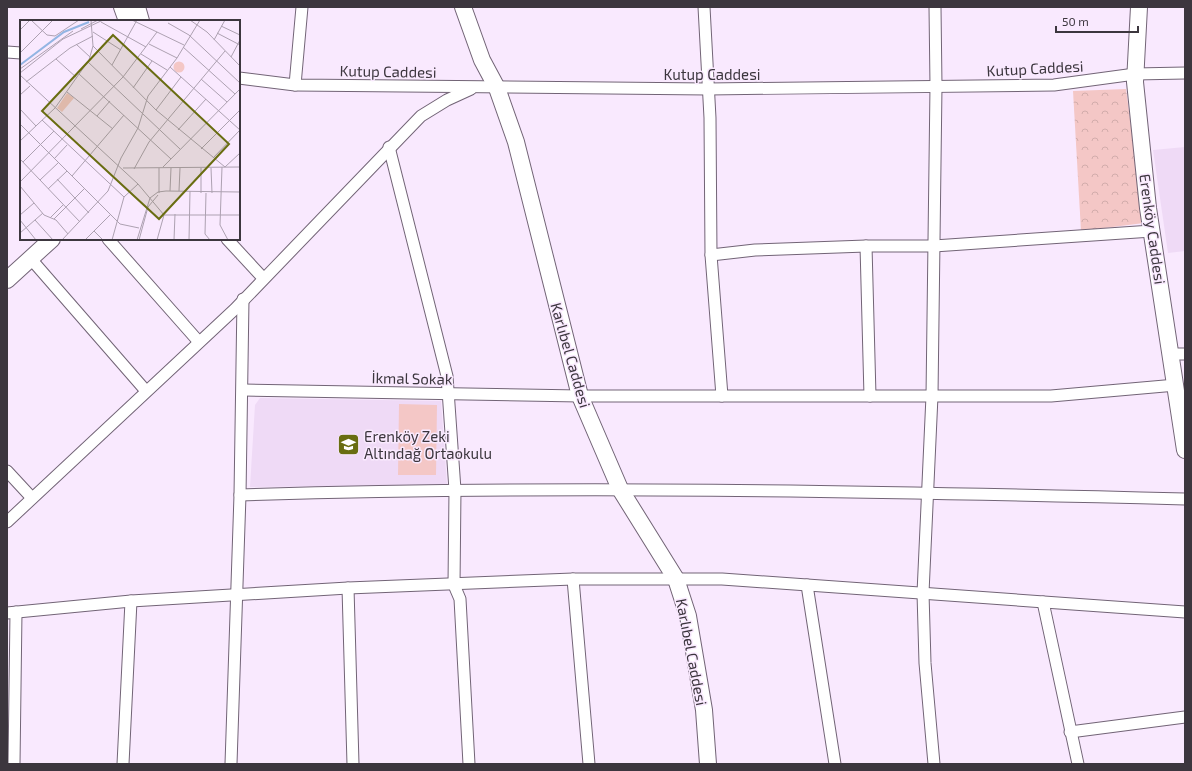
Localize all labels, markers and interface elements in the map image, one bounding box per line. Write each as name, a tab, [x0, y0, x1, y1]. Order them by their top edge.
scale bar	[1056, 8, 1138, 34]
text: 50 m	[1062, 14, 1089, 28]
inset map	[20, 20, 240, 240]
street label: Kutup Caddesi	[986, 56, 1084, 80]
street label: Kutup Caddesi	[339, 61, 437, 81]
street label: Kutup Caddesi	[663, 65, 761, 83]
street label: Erenköy Caddesi	[1136, 173, 1170, 285]
street label: Karlıbel Caddesi	[547, 300, 595, 410]
street label: İkmal Sokak	[371, 368, 453, 388]
place label: Erenköy Zeki Altındağ Ortaokulu	[364, 427, 492, 462]
school or university icon: Erenköy Zeki Altındağ Ortaokulu	[335, 432, 361, 458]
street label: Karlıbel Caddesi	[673, 597, 711, 707]

